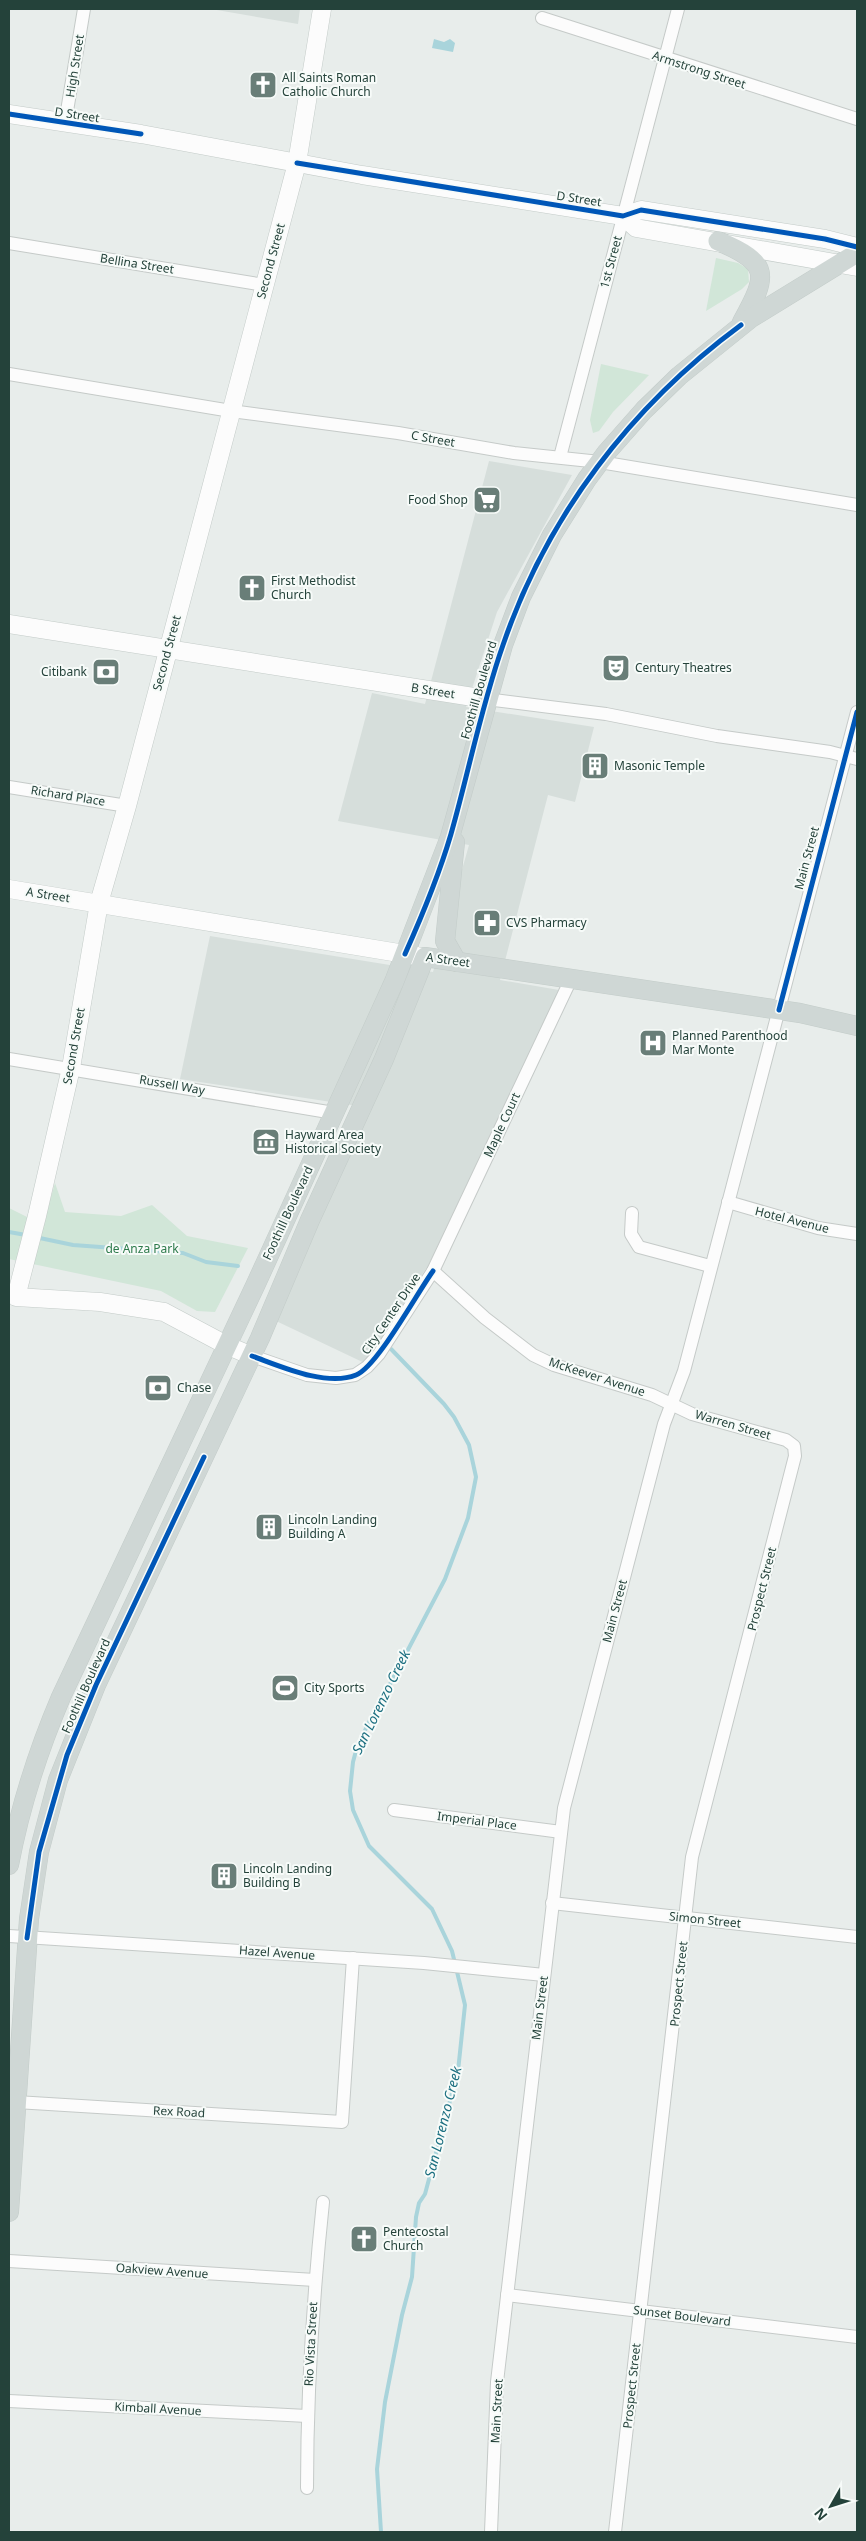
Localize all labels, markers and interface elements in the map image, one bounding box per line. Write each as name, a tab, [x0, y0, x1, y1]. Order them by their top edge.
street label: High Street	[61, 33, 88, 99]
street label: Armstrong Street	[650, 46, 749, 93]
place label: All Saints Roman Catholic Church	[282, 69, 376, 100]
church icon: All Saints Roman Catholic Church	[248, 70, 278, 100]
street label: D Street	[53, 103, 101, 127]
street label: D Street	[555, 187, 603, 211]
street label: Second Street	[252, 220, 289, 301]
street label: 1st Street	[595, 233, 626, 290]
street label: Bellina Street	[99, 249, 176, 278]
street label: C Street	[410, 426, 457, 451]
supermarket icon: Food Shop	[472, 485, 502, 515]
place label: Food Shop	[408, 491, 468, 508]
place label: First Methodist Church	[271, 572, 356, 603]
church icon: First Methodist Church	[237, 573, 267, 603]
street label: Second Street	[148, 612, 185, 693]
street label: Foothill Boulevard	[456, 639, 501, 741]
theatre icon: Century Theatres	[601, 653, 631, 683]
bank icon: Citibank	[91, 657, 121, 687]
place label: Century Theatres	[635, 659, 732, 676]
place label: Citibank	[41, 663, 88, 680]
street label: B Street	[410, 679, 457, 702]
building icon: Masonic Temple	[580, 751, 610, 781]
place label: Masonic Temple	[614, 757, 705, 774]
street label: Richard Place	[30, 781, 107, 810]
street label: Main Street	[790, 824, 823, 891]
street label: A Street	[25, 883, 72, 906]
pharmacy icon: CVS Pharmacy	[472, 908, 502, 938]
place label: CVS Pharmacy	[506, 914, 588, 931]
street label: A Street	[425, 948, 472, 971]
street label: Second Street	[58, 1005, 89, 1086]
place label: Planned Parenthood Mar Monte	[672, 1027, 788, 1058]
hospital icon: Planned Parenthood Mar Monte	[638, 1028, 668, 1058]
street label: Russell Way	[138, 1070, 207, 1099]
street label: Maple Court	[479, 1089, 524, 1160]
place label: Hayward Area Historical Society	[285, 1126, 382, 1157]
museum icon: Hayward Area Historical Society	[251, 1127, 281, 1157]
street label: Foothill Boulevard	[258, 1163, 317, 1263]
street label: Hotel Avenue	[753, 1202, 831, 1237]
park label: de Anza Park	[105, 1240, 179, 1257]
street label: City Center Drive	[357, 1269, 424, 1358]
street label: McKeever Avenue	[547, 1353, 648, 1400]
bank icon: Chase	[143, 1373, 173, 1403]
place label: Chase	[177, 1379, 211, 1396]
street label: Warren Street	[693, 1406, 774, 1444]
place label: Lincoln Landing Building A	[288, 1511, 377, 1542]
building icon: Lincoln Landing Building A	[254, 1512, 284, 1542]
street label: Prospect Street	[743, 1545, 780, 1633]
street label: Main Street	[598, 1577, 631, 1644]
street label: Foothill Boulevard	[57, 1636, 114, 1736]
water label: San Lorenzo Creek	[347, 1645, 415, 1757]
sports icon: City Sports	[270, 1673, 300, 1703]
place label: City Sports	[304, 1679, 365, 1696]
street label: Imperial Place	[436, 1807, 518, 1834]
place label: Lincoln Landing Building B	[243, 1860, 332, 1891]
building icon: Lincoln Landing Building B	[209, 1861, 239, 1891]
street label: Simon Street	[668, 1907, 743, 1932]
street label: Prospect Street	[666, 1940, 692, 2028]
street label: Hazel Avenue	[238, 1941, 316, 1964]
street label: Main Street	[527, 1974, 552, 2041]
water label: San Lorenzo Creek	[420, 2063, 466, 2179]
street label: Rex Road	[152, 2102, 206, 2121]
place label: Pentecostal Church	[383, 2223, 448, 2254]
church icon: Pentecostal Church	[349, 2224, 379, 2254]
street label: Oakview Avenue	[115, 2259, 209, 2282]
street label: Rio Vista Street	[300, 2301, 321, 2387]
street label: Sunset Boulevard	[632, 2301, 732, 2330]
street label: Prospect Street	[619, 2342, 645, 2430]
street label: Main Street	[486, 2378, 507, 2444]
street label: Kimball Avenue	[114, 2398, 202, 2419]
north arrow	[806, 2481, 856, 2531]
text: N	[810, 2504, 831, 2525]

